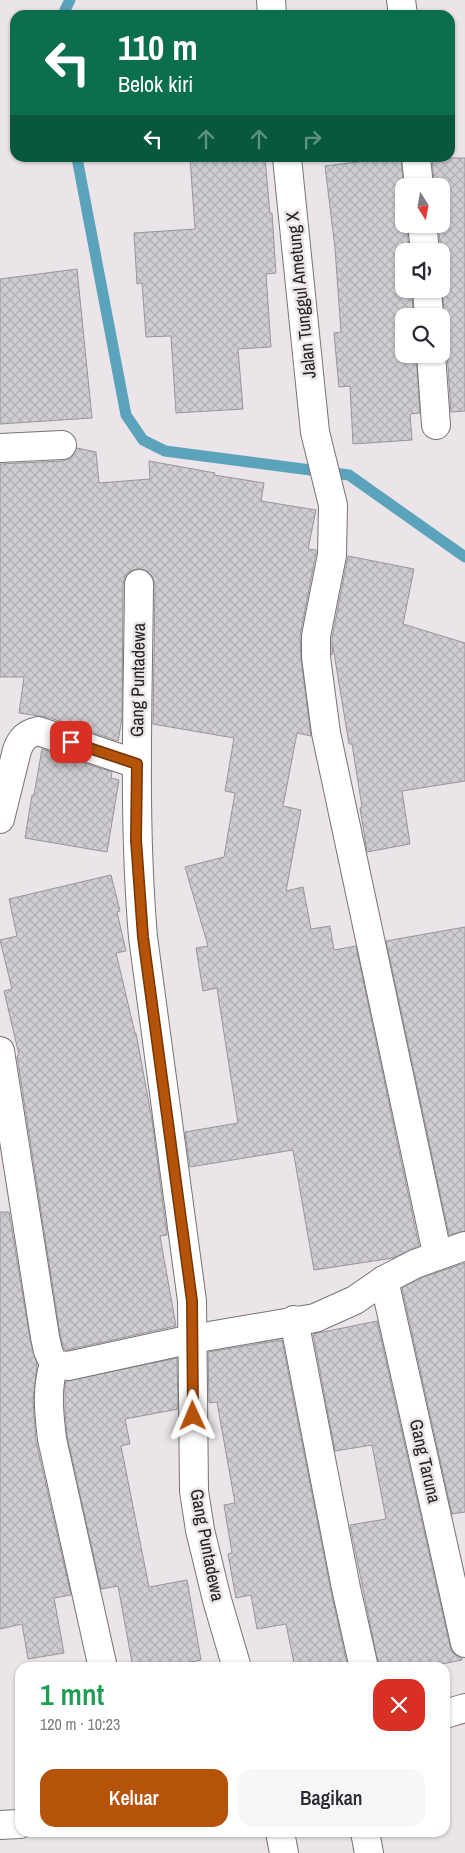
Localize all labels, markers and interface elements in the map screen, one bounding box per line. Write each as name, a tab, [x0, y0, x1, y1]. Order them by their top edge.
text: 110 m	[118, 24, 198, 71]
icon: left	[35, 30, 100, 95]
text: Belok kiri	[118, 69, 193, 99]
icon: left	[139, 125, 167, 153]
icon: ahead	[192, 125, 220, 153]
icon: ahead	[245, 125, 273, 153]
icon: right	[298, 125, 326, 153]
north arrow	[395, 178, 450, 232]
map controls	[395, 178, 450, 363]
street label: Jalan Tunggul Ametung X	[279, 210, 322, 380]
button: sound	[395, 243, 450, 298]
button: search	[395, 308, 450, 363]
street label: Gang Puntadewa	[124, 623, 151, 737]
pin	[50, 721, 92, 763]
icon: arrive	[57, 728, 85, 756]
position arrow	[166, 1389, 218, 1441]
street label: Gang Taruna	[404, 1416, 447, 1505]
street label: Gang Puntadewa	[184, 1487, 231, 1603]
text: 1 mnt	[40, 1674, 104, 1714]
button: close	[373, 1679, 425, 1731]
text: 120 m · 10:23	[40, 1713, 120, 1735]
button: Keluar	[40, 1769, 228, 1827]
button: Bagikan	[238, 1769, 425, 1827]

